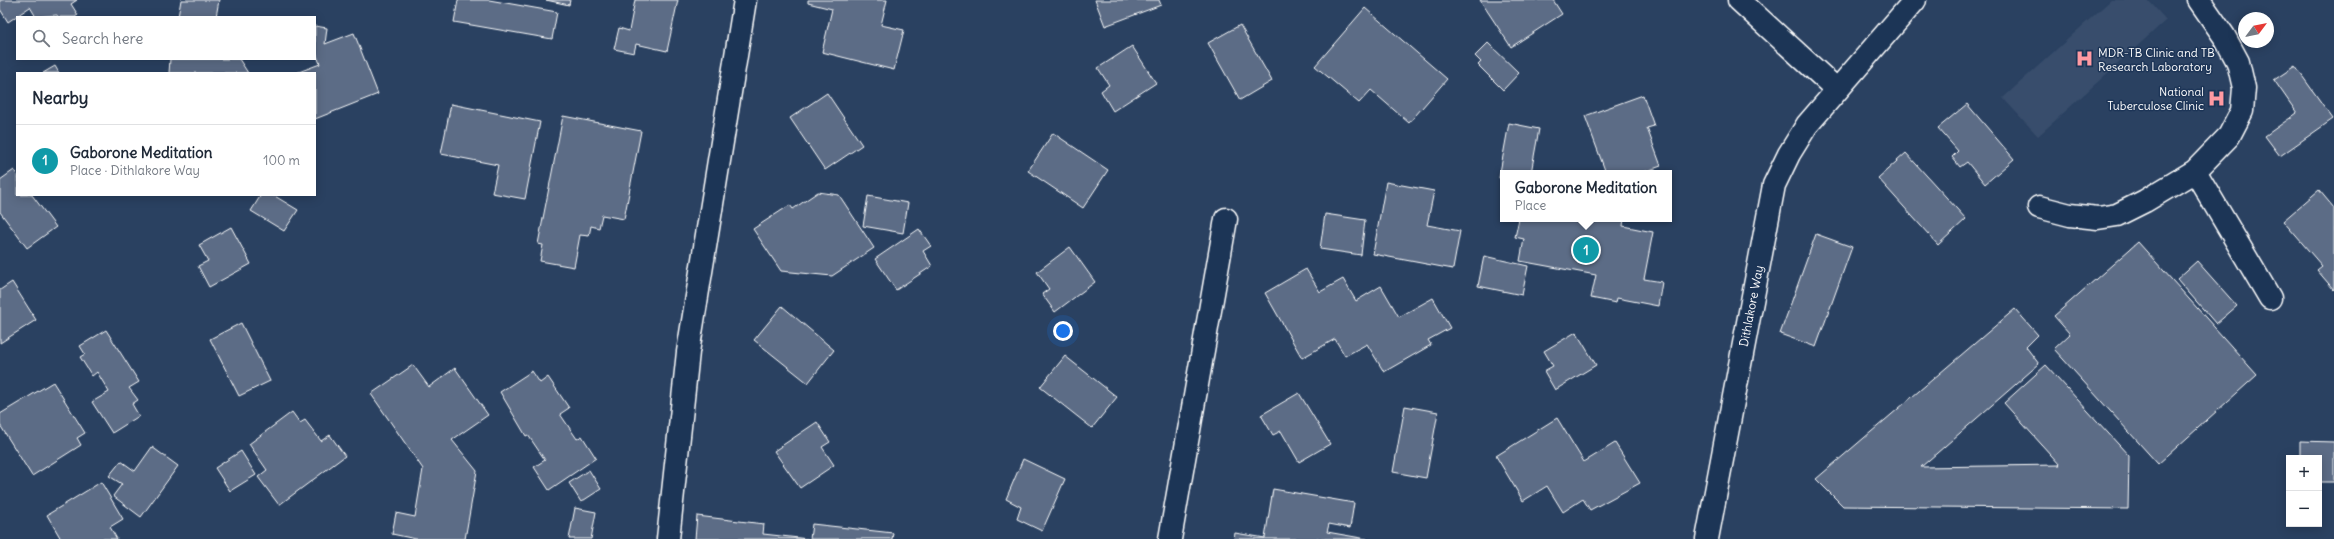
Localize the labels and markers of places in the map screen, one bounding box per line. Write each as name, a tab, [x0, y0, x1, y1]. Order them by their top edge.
place label: MDR-TB Clinic and TB Research Laboratory	[2098, 45, 2215, 74]
hospital icon: MDR-TB Clinic and TB Research Laboratory	[2075, 49, 2095, 69]
place label: National Tuberculose Clinic	[2107, 84, 2204, 113]
hospital icon: National Tuberculose Clinic	[2207, 88, 2227, 108]
pin: 1	[1573, 235, 1599, 265]

